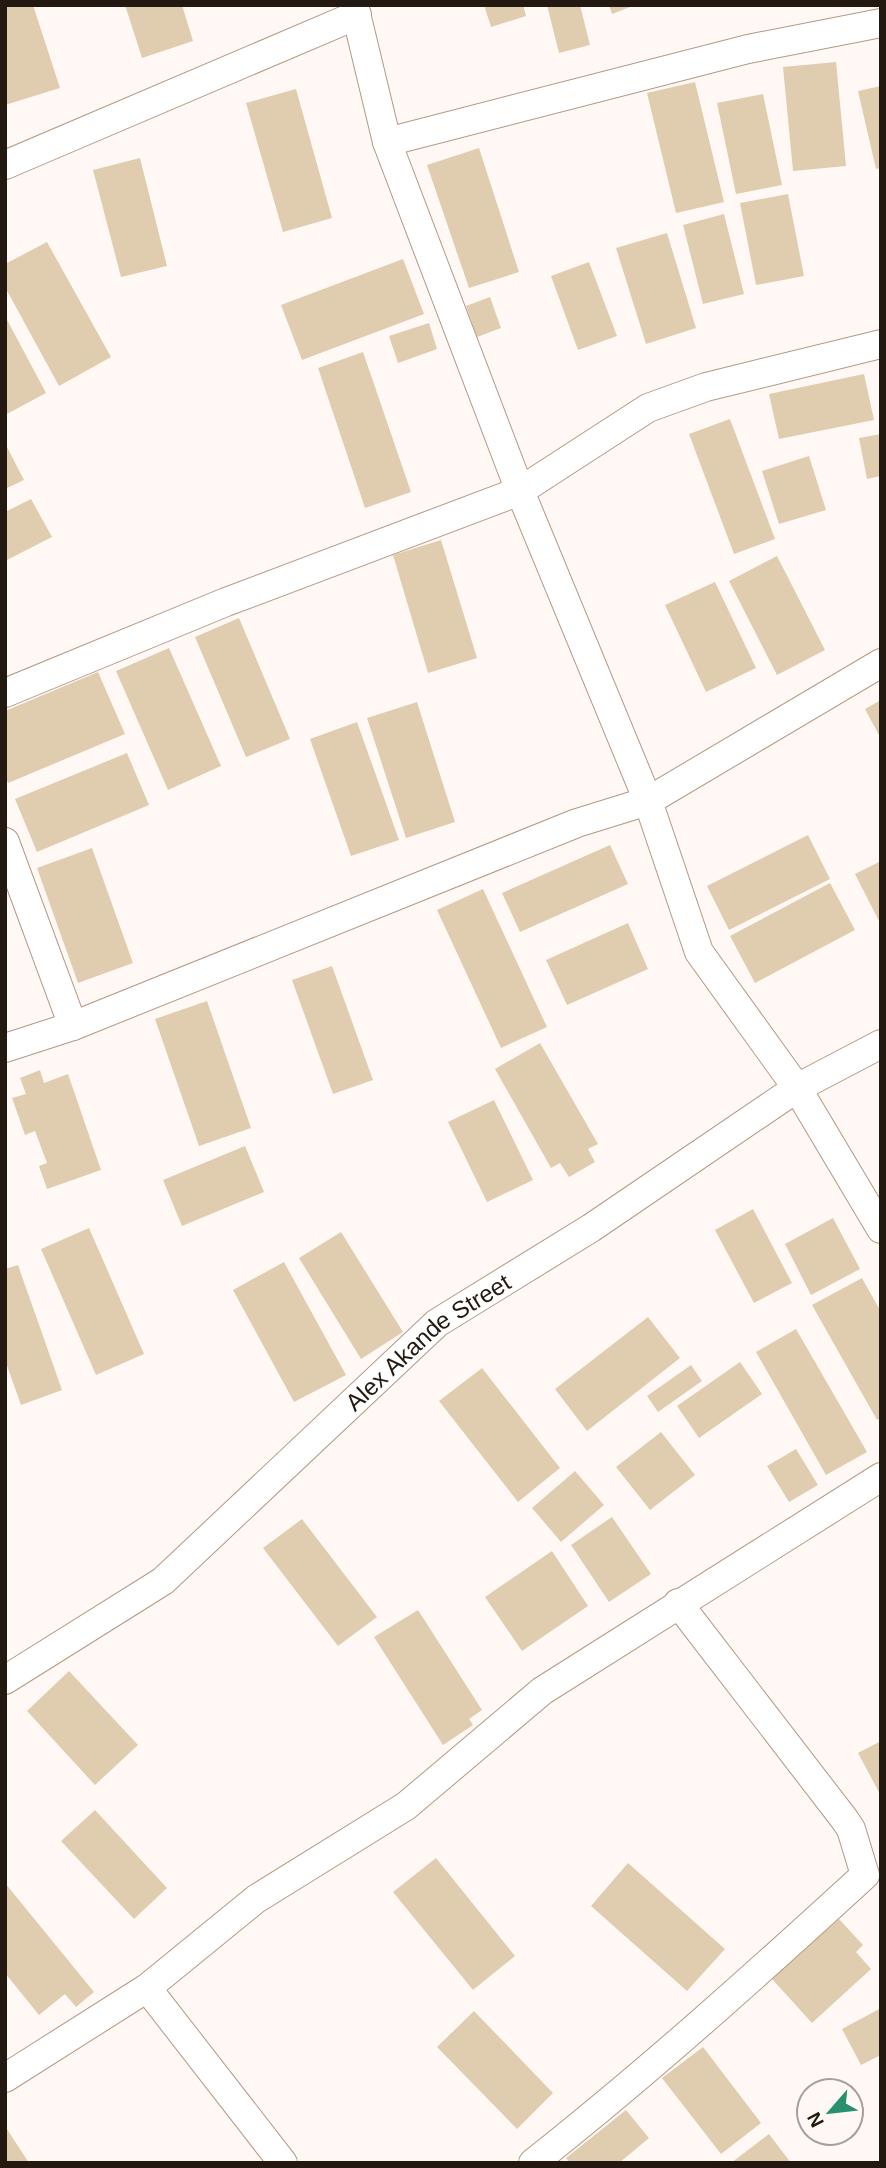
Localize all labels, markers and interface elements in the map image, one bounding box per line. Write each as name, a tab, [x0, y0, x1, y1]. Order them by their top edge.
street label: Alex Akande Street	[340, 1268, 515, 1416]
north arrow	[795, 2077, 865, 2147]
text: N	[803, 2109, 828, 2131]

